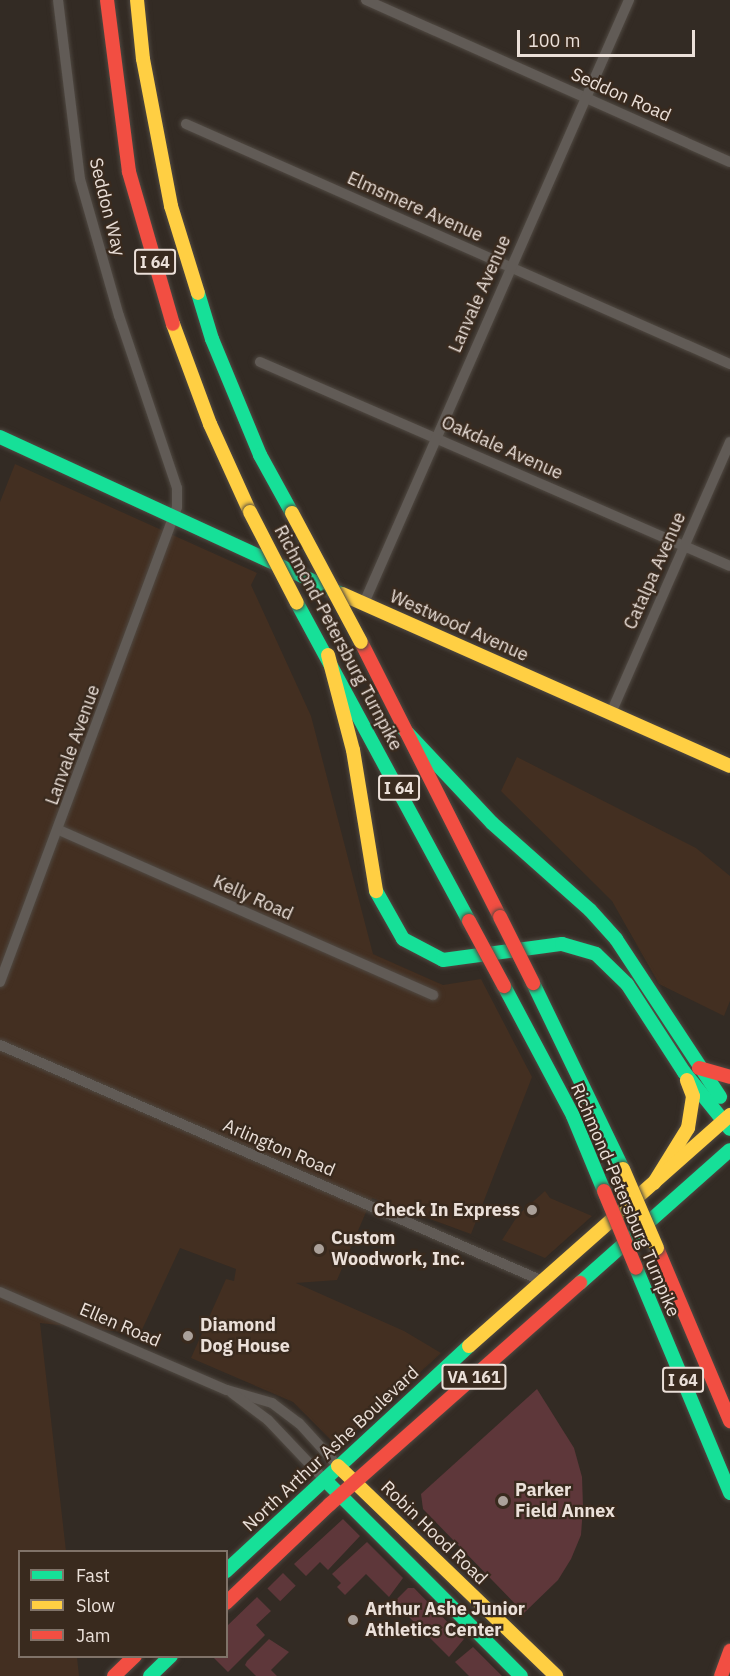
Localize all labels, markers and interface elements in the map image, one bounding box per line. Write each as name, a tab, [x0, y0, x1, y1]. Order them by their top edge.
scale bar	[520, 18, 698, 56]
text: 100 m	[528, 29, 580, 52]
street label: Seddon Road	[568, 63, 674, 127]
street label: Seddon Way	[84, 156, 130, 258]
street label: Elmsmere Avenue	[344, 167, 486, 247]
street label: Lanvale Avenue	[444, 232, 516, 356]
road number: I 64	[134, 249, 176, 275]
street label: Oakdale Avenue	[438, 412, 566, 484]
street label: Catalpa Avenue	[620, 509, 690, 633]
street label: Richmond-Petersburg Turnpike	[269, 522, 407, 754]
street label: Westwood Avenue	[386, 586, 532, 666]
street label: Lanvale Avenue	[41, 682, 105, 808]
road number: I 64	[378, 775, 420, 801]
street label: Kelly Road	[210, 871, 296, 925]
street label: Richmond-Petersburg Turnpike	[566, 1080, 684, 1320]
street label: Arlington Road	[220, 1115, 338, 1181]
place label: Check In Express	[373, 1199, 520, 1221]
marker: Check In Express	[525, 1203, 539, 1217]
place label: Custom Woodwork, Inc.	[331, 1228, 465, 1270]
marker: Custom Woodwork, Inc.	[312, 1242, 326, 1256]
street label: Ellen Road	[76, 1298, 164, 1352]
place label: Diamond Dog House	[200, 1315, 290, 1358]
marker: Diamond Dog House	[181, 1329, 195, 1343]
street label: North Arthur Ashe Boulevard	[239, 1362, 423, 1536]
road number: VA 161	[441, 1364, 507, 1390]
road number: I 64	[662, 1367, 704, 1393]
street label: Robin Hood Road	[376, 1477, 492, 1589]
place label: Parker Field Annex	[515, 1480, 615, 1522]
marker: Parker Field Annex	[496, 1494, 510, 1508]
legend	[18, 1550, 228, 1658]
text: Fast	[76, 1564, 110, 1587]
text: Slow	[76, 1594, 115, 1617]
place label: Arthur Ashe Junior Athletics Center	[365, 1599, 525, 1642]
marker: Arthur Ashe Junior Athletics Center	[346, 1613, 360, 1627]
text: Jam	[76, 1624, 111, 1647]

